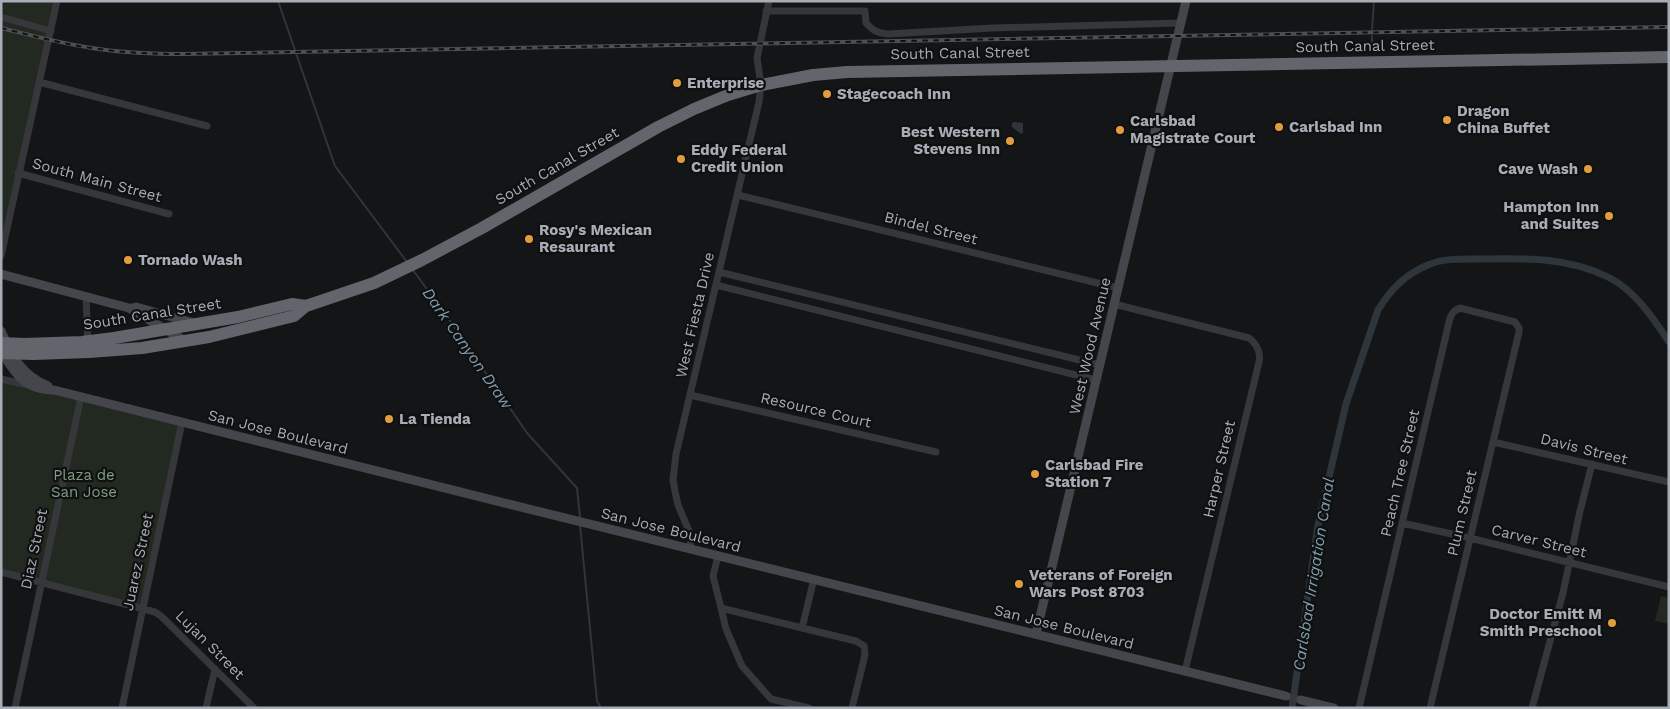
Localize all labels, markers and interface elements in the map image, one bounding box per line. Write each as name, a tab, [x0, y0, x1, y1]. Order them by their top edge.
street label: South Canal Street	[1295, 36, 1436, 56]
street label: South Canal Street	[890, 43, 1031, 63]
place label: Enterprise	[687, 74, 765, 92]
marker: Enterprise	[671, 77, 683, 89]
place label: Stagecoach Inn	[837, 85, 951, 103]
marker: Stagecoach Inn	[821, 88, 833, 100]
place label: Dragon China Buffet	[1457, 102, 1550, 137]
place label: Carlsbad Magistrate Court	[1130, 112, 1256, 147]
marker: Dragon China Buffet	[1441, 114, 1453, 126]
place label: Carlsbad Inn	[1289, 118, 1382, 136]
marker: Carlsbad Inn	[1273, 121, 1285, 133]
street label: South Canal Street	[492, 123, 622, 209]
place label: Best Western Stevens Inn	[901, 123, 1000, 158]
marker: Carlsbad Magistrate Court	[1114, 124, 1126, 136]
marker: Best Western Stevens Inn	[1004, 135, 1016, 147]
place label: Eddy Federal Credit Union	[691, 141, 787, 176]
marker: Eddy Federal Credit Union	[675, 153, 687, 165]
street label: South Main Street	[30, 154, 164, 206]
place label: Cave Wash	[1498, 160, 1578, 178]
marker: Cave Wash	[1582, 163, 1594, 175]
place label: Hampton Inn and Suites	[1503, 198, 1599, 233]
street label: Bindel Street	[883, 208, 980, 248]
marker: Hampton Inn and Suites	[1603, 210, 1615, 222]
place label: Rosy's Mexican Resaurant	[539, 221, 652, 256]
marker: Rosy's Mexican Resaurant	[523, 233, 535, 245]
street label: West Fiesta Drive	[672, 250, 718, 380]
place label: Tornado Wash	[138, 251, 243, 269]
marker: Tornado Wash	[122, 254, 134, 266]
street label: West Wood Avenue	[1065, 276, 1115, 416]
water label: Dark Canyon Draw	[419, 284, 517, 414]
street label: South Canal Street	[82, 294, 223, 334]
street label: Resource Court	[759, 389, 874, 432]
street label: San Jose Boulevard	[206, 406, 350, 458]
street label: Peach Tree Street	[1377, 407, 1424, 538]
place label: La Tienda	[399, 410, 471, 428]
marker: La Tienda	[383, 413, 395, 425]
street label: Harper Street	[1199, 418, 1239, 520]
street label: Davis Street	[1539, 429, 1630, 469]
place label: Carlsbad Fire Station 7	[1045, 456, 1144, 491]
park label: Plaza de San Jose	[51, 466, 117, 501]
marker: Carlsbad Fire Station 7	[1029, 468, 1041, 480]
street label: Plum Street	[1443, 468, 1481, 558]
water label: Carlsbad Irrigation Canal	[1289, 476, 1338, 672]
street label: San Jose Boulevard	[599, 504, 743, 556]
street label: Diaz Street	[17, 507, 51, 591]
street label: Juarez Street	[119, 511, 157, 612]
street label: Carver Street	[1490, 520, 1589, 562]
place label: Veterans of Foreign Wars Post 8703	[1029, 566, 1173, 601]
marker: Veterans of Foreign Wars Post 8703	[1013, 578, 1025, 590]
street label: San Jose Boulevard	[992, 601, 1136, 653]
place label: Doctor Emitt M Smith Preschool	[1480, 605, 1602, 640]
street label: Lujan Street	[172, 607, 249, 684]
marker: Doctor Emitt M Smith Preschool	[1606, 617, 1618, 629]

